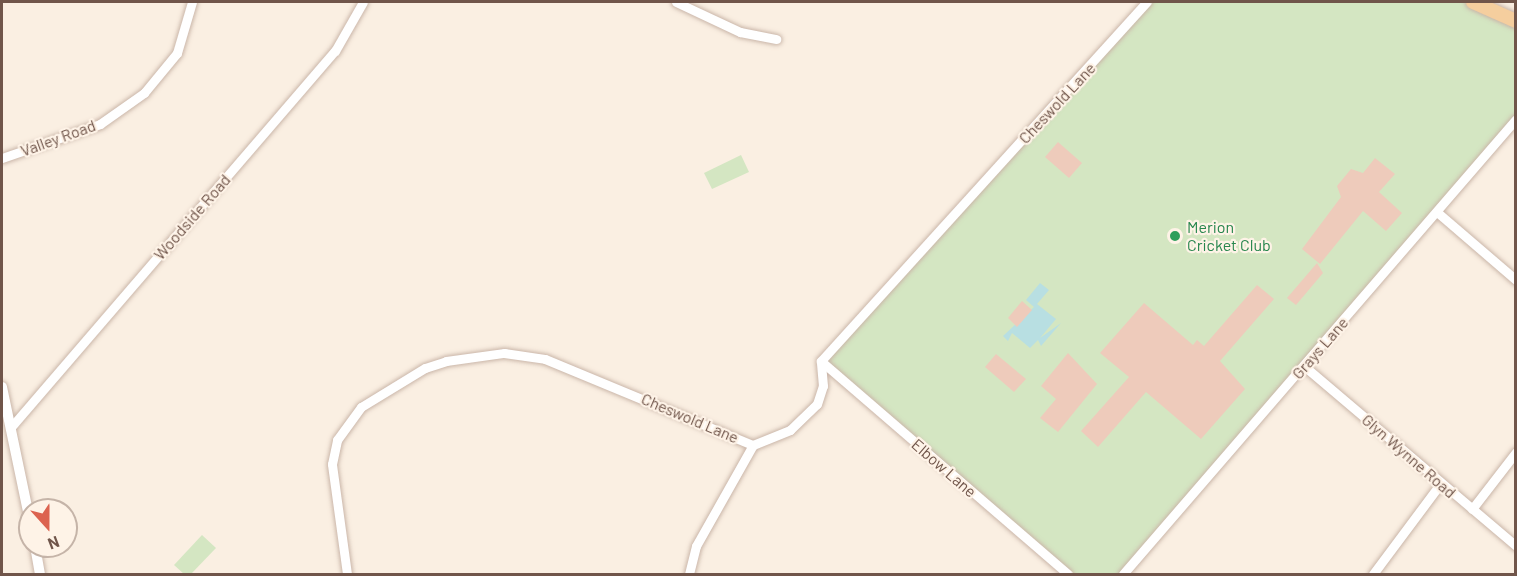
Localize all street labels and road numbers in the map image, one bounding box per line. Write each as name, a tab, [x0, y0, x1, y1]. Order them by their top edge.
street label: Cheswold Lane	[1015, 59, 1099, 147]
street label: Valley Road	[18, 116, 98, 160]
street label: Woodside Road	[150, 170, 234, 264]
street label: Grays Lane	[1288, 313, 1352, 383]
street label: Cheswold Lane	[639, 389, 741, 447]
street label: Glyn Wynne Road	[1358, 410, 1460, 502]
street label: Elbow Lane	[908, 435, 980, 501]

